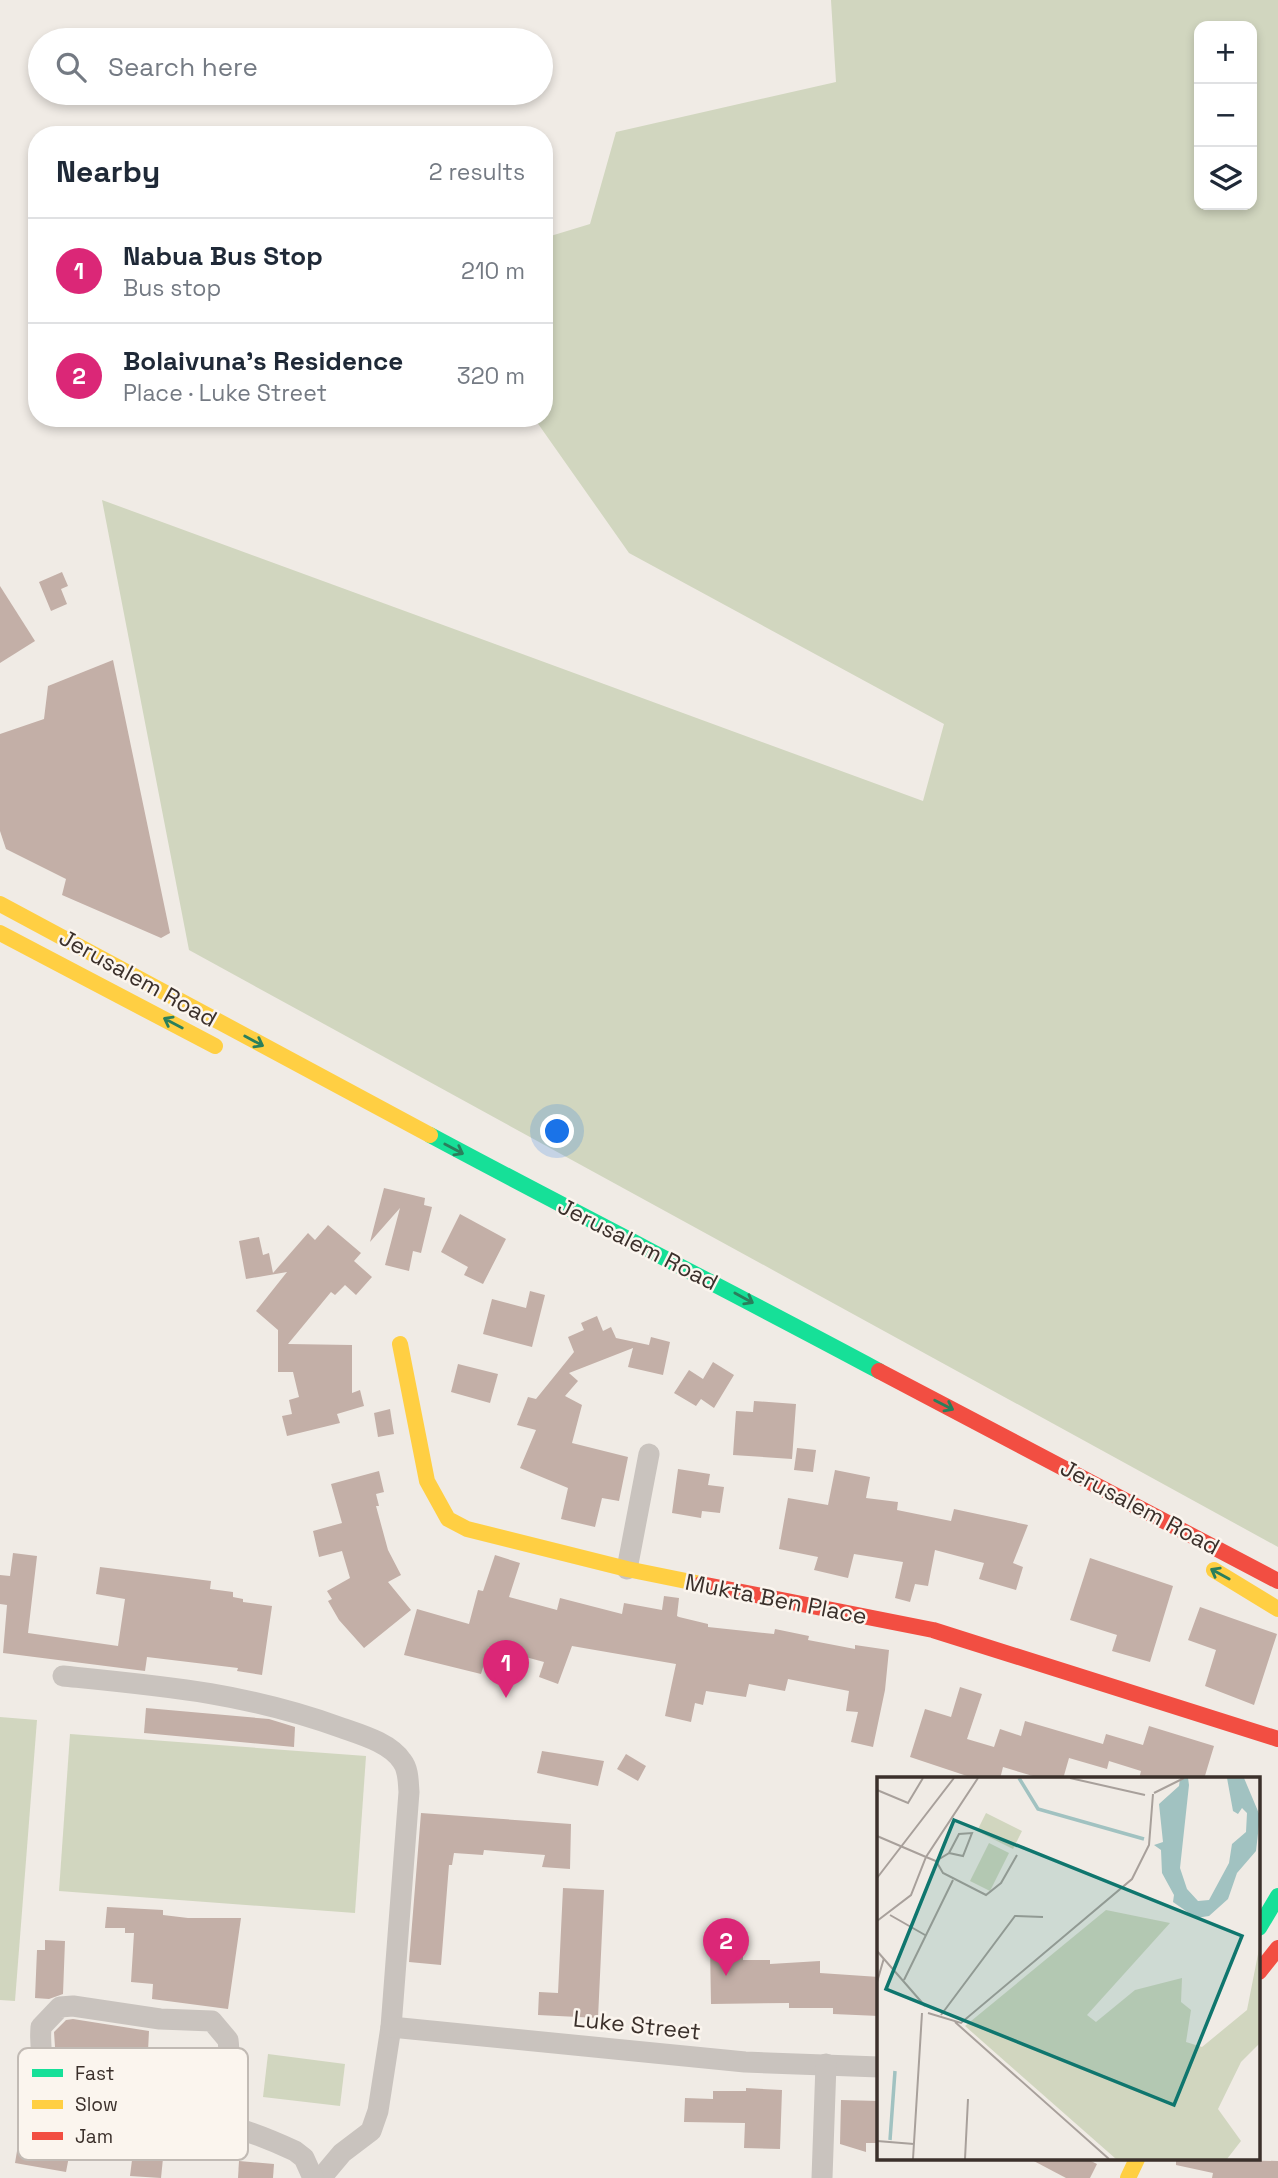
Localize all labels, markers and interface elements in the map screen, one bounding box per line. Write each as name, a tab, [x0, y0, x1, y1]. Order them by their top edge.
map controls	[1194, 21, 1257, 210]
button: +	[1194, 21, 1257, 84]
search box	[28, 28, 553, 105]
icon: search	[52, 48, 90, 86]
text: Search here	[108, 50, 258, 84]
button: −	[1194, 84, 1257, 147]
button: layers	[1194, 147, 1257, 210]
text: Nearby	[56, 152, 160, 191]
text: 2 results	[429, 157, 525, 187]
text: Nabua Bus Stop	[123, 239, 323, 273]
text: 1	[74, 256, 84, 286]
text: 210 m	[461, 256, 525, 286]
text: Bus stop	[123, 273, 221, 303]
text: Bolaivuna's Residence	[123, 344, 403, 378]
text: 2	[72, 361, 86, 391]
text: 320 m	[457, 361, 525, 391]
text: Place · Luke Street	[123, 378, 327, 408]
street label: Jerusalem Road	[54, 922, 222, 1034]
one-way arrow	[163, 1016, 183, 1030]
one-way arrow	[243, 1035, 264, 1048]
your location	[540, 1114, 574, 1148]
one-way arrow	[444, 1142, 464, 1156]
street label: Jerusalem Road	[553, 1191, 723, 1297]
one-way arrow	[733, 1291, 754, 1305]
one-way arrow	[933, 1399, 954, 1413]
street label: Jerusalem Road	[1055, 1452, 1225, 1562]
street label: Mukta Ben Place	[683, 1567, 869, 1631]
one-way arrow	[1210, 1567, 1230, 1581]
pin: 1	[483, 1640, 529, 1698]
inset map	[877, 1777, 1260, 2160]
pin: 2	[703, 1918, 749, 1976]
street label: Luke Street	[572, 2003, 702, 2047]
legend	[18, 2048, 248, 2160]
text: Fast	[75, 2061, 115, 2086]
text: Slow	[75, 2092, 118, 2117]
text: Jam	[75, 2124, 113, 2149]

